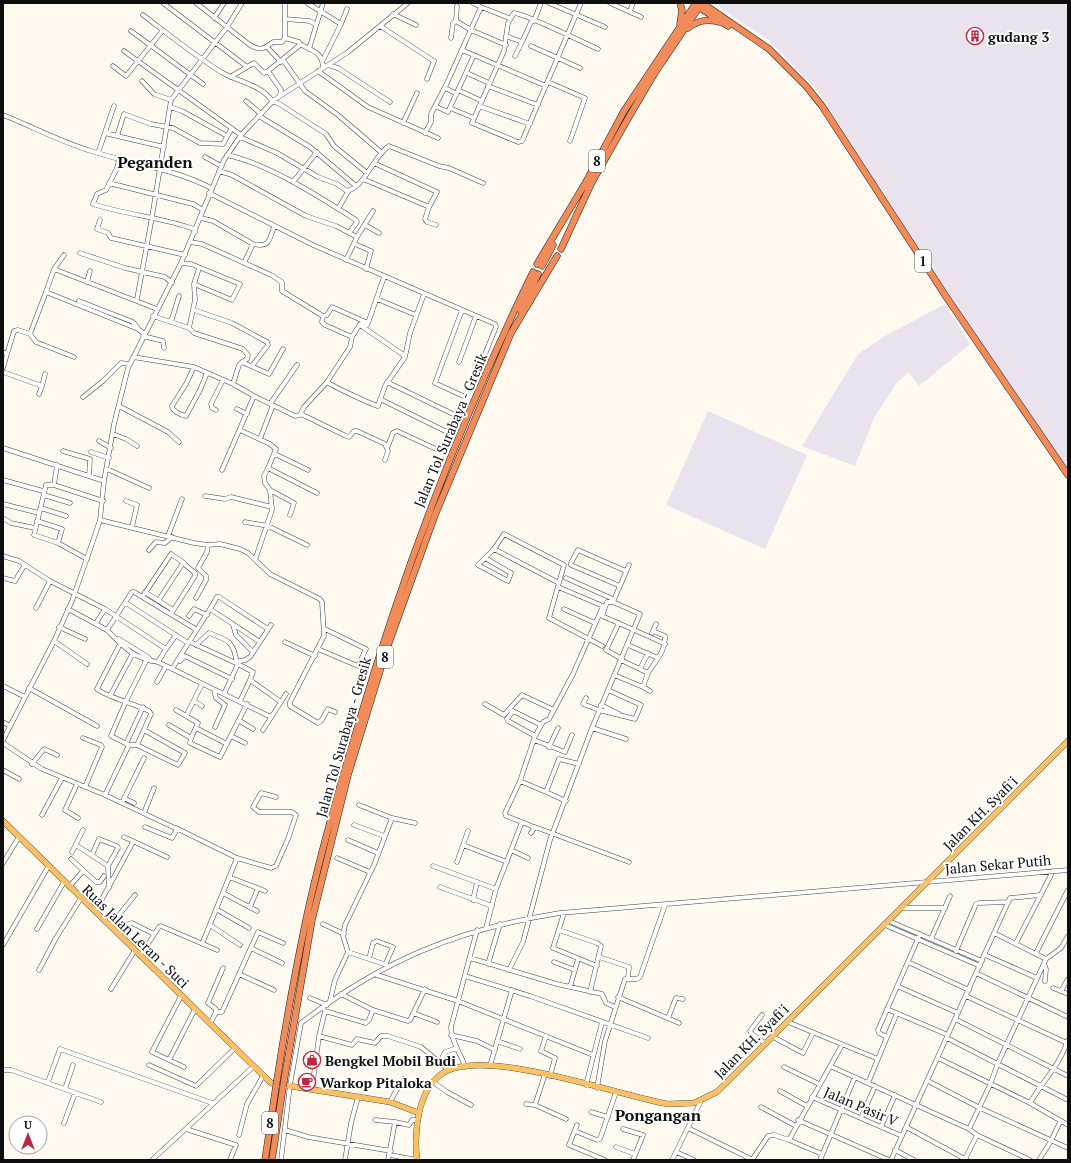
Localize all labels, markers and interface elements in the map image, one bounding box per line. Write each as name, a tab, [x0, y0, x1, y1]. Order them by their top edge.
building icon: gudang 3	[965, 26, 985, 46]
place label: gudang 3	[988, 27, 1049, 46]
road number: 8	[589, 150, 605, 172]
district label: Peganden	[117, 151, 193, 173]
road number: 1	[915, 250, 931, 272]
street label: Jalan Tol Surabaya - Gresik	[409, 349, 491, 510]
road number: 8	[377, 646, 393, 668]
street label: Jalan Tol Surabaya - Gresik	[311, 654, 375, 819]
street label: Jalan KH. Syafi'i	[939, 772, 1021, 854]
street label: Jalan Sekar Putih	[944, 850, 1052, 878]
street label: Ruas Jalan Leran - Suci	[78, 880, 194, 992]
street label: Jalan KH. Syafi'i	[710, 1000, 792, 1082]
shop icon: Bengkel Mobil Budi	[302, 1050, 322, 1070]
place label: Bengkel Mobil Budi	[325, 1051, 456, 1070]
cafe icon: Warkop Pitaloka	[297, 1072, 317, 1092]
place label: Warkop Pitaloka	[320, 1073, 432, 1092]
street label: Jalan Pasir V	[821, 1082, 901, 1130]
district label: Pongangan	[615, 1104, 702, 1126]
road number: 8	[262, 1112, 278, 1134]
north arrow	[8, 1115, 48, 1155]
text: U	[24, 1118, 32, 1132]

